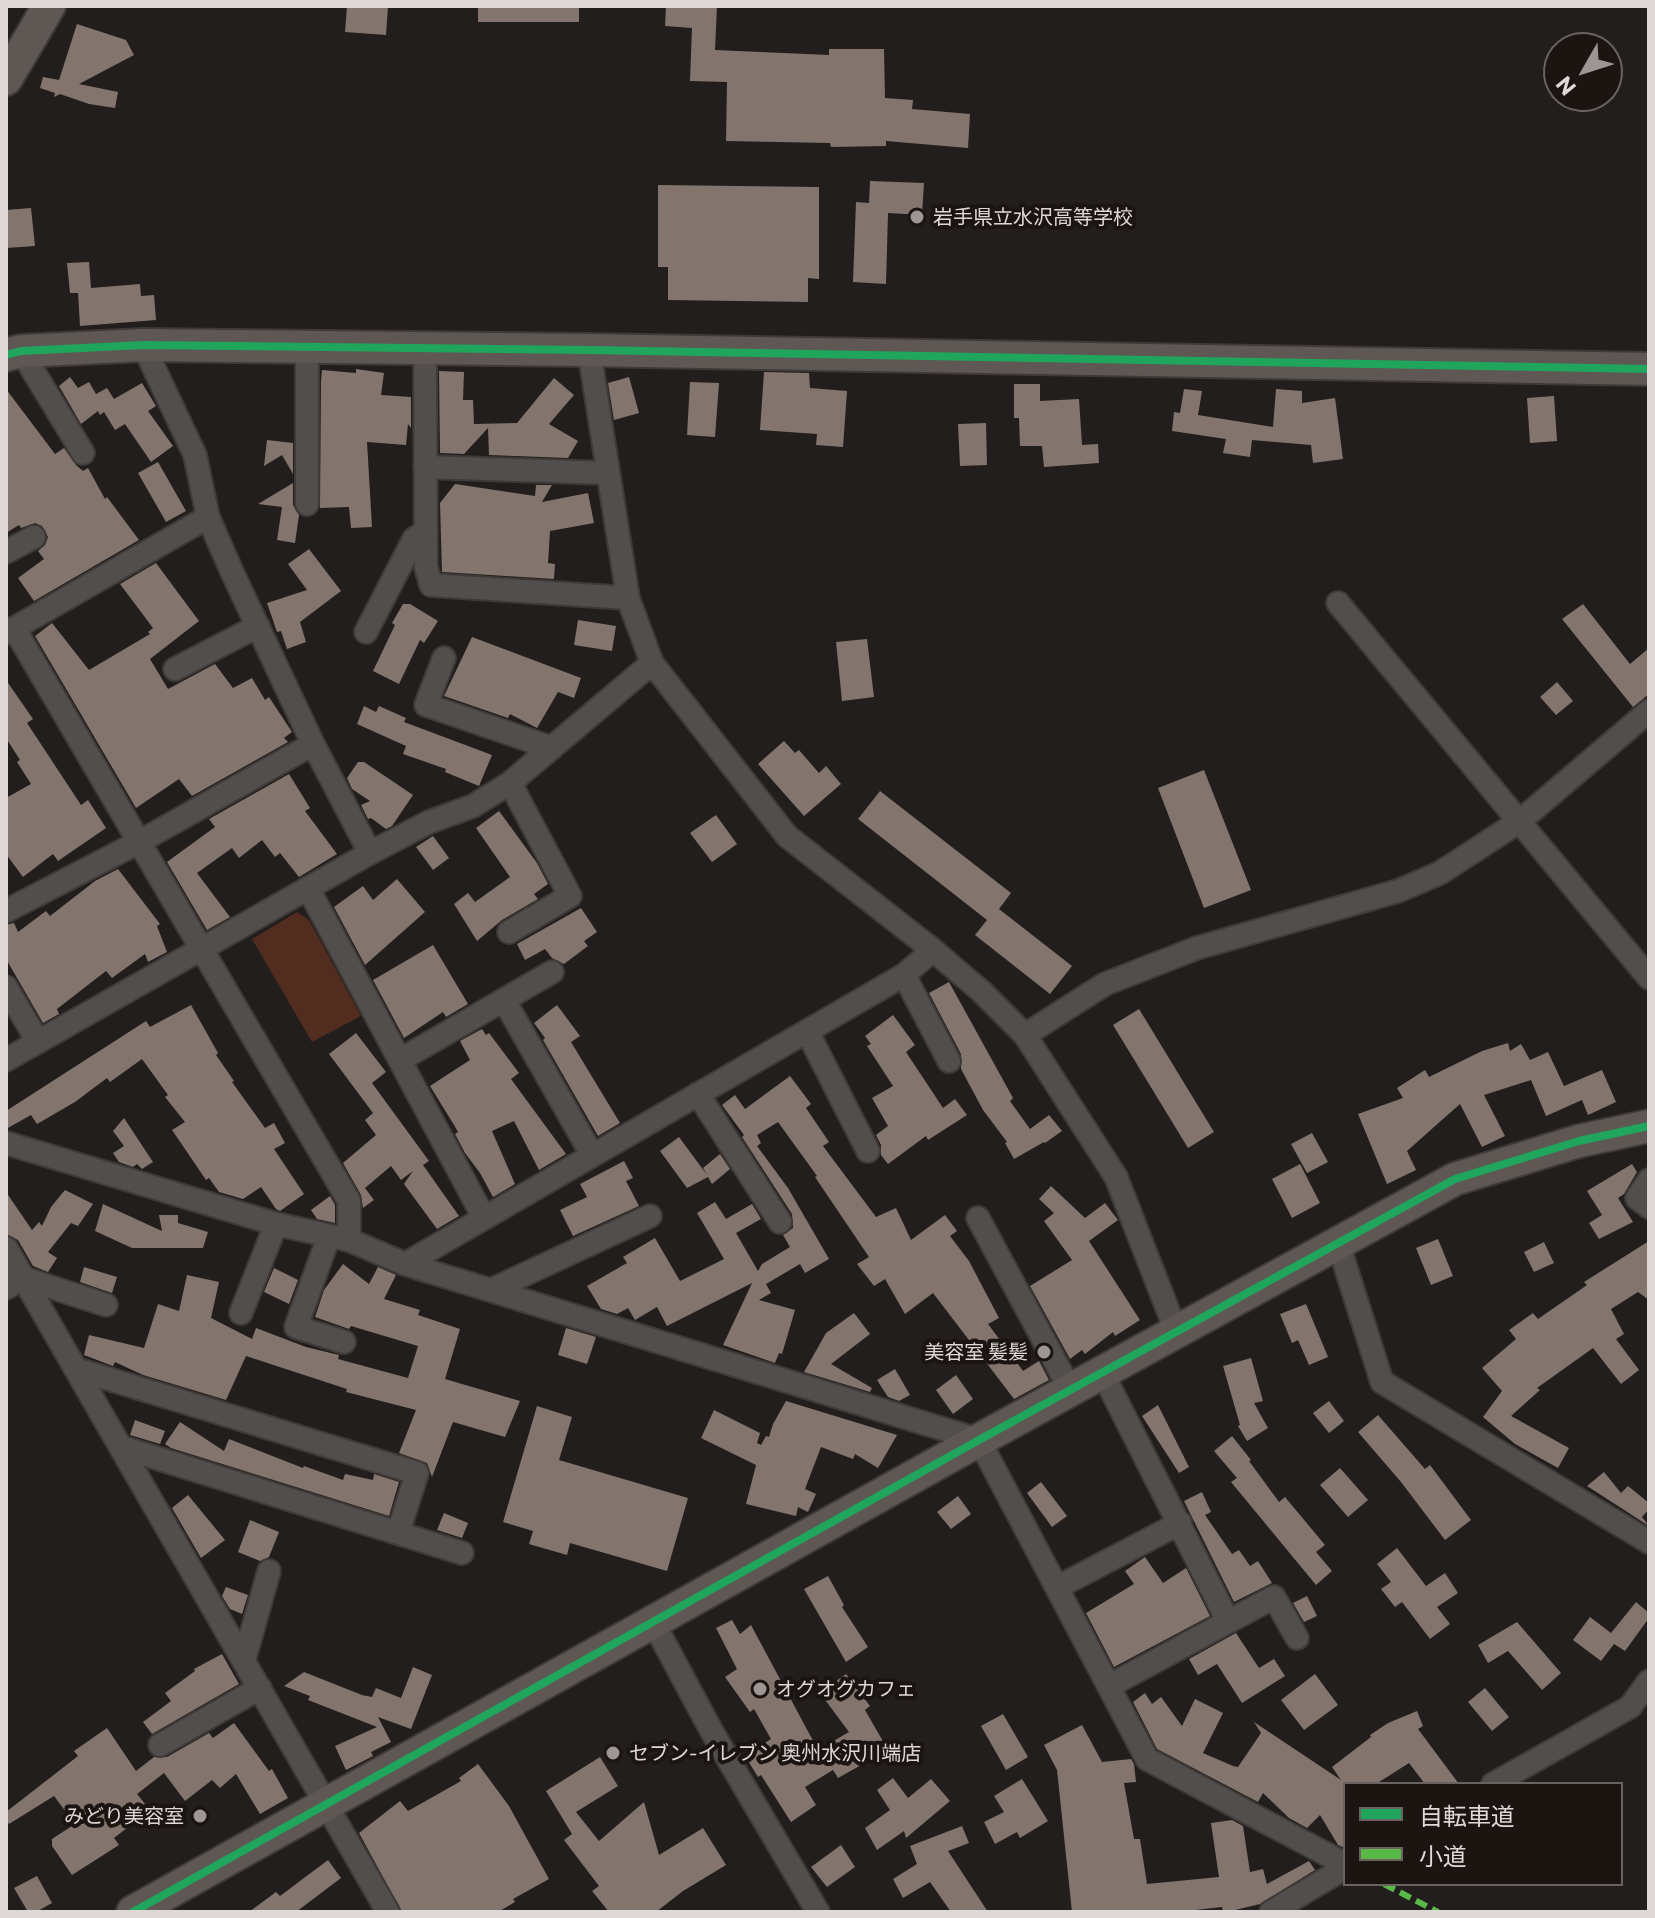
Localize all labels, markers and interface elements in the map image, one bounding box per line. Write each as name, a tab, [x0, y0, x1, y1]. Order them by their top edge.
north arrow	[1543, 32, 1623, 112]
text: N	[1550, 71, 1581, 101]
place label: 岩手県立水沢高等学校	[933, 205, 1133, 229]
marker: 岩手県立水沢高等学校	[908, 208, 926, 226]
place label: 美容室 髪髪	[924, 1340, 1028, 1364]
marker: 美容室 髪髪	[1035, 1343, 1053, 1361]
place label: オグオグカフェ	[776, 1677, 916, 1701]
marker: オグオグカフェ	[751, 1680, 769, 1698]
place label: セブン-イレブン 奥州水沢川端店	[629, 1741, 921, 1765]
marker: セブン-イレブン 奥州水沢川端店	[604, 1744, 622, 1762]
legend	[1343, 1782, 1623, 1886]
text: 自転車道	[1419, 1801, 1515, 1830]
place label: みどり美容室	[64, 1804, 184, 1828]
marker: みどり美容室	[191, 1807, 209, 1825]
text: 小道	[1419, 1841, 1467, 1870]

